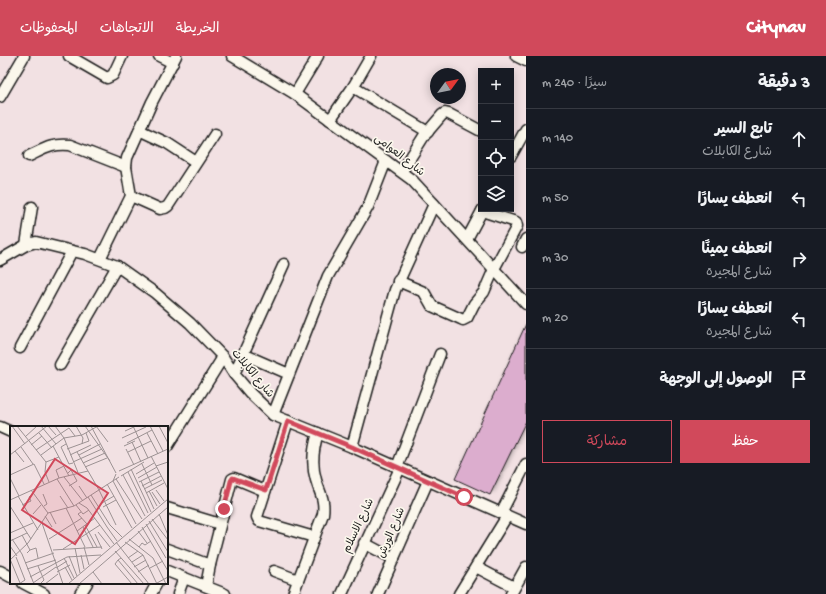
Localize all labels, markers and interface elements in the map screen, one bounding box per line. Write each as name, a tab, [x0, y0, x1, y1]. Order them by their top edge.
text: Citynav	[747, 17, 806, 40]
text: المحفوظات	[20, 21, 78, 38]
text: الاتجاهات	[100, 21, 154, 38]
text: الخريطة	[176, 21, 219, 38]
north arrow	[430, 68, 466, 104]
map controls	[478, 68, 514, 212]
button: +	[478, 68, 514, 104]
text: 3 دقيقة	[758, 74, 810, 94]
text: سيرًا · 240 m	[542, 76, 607, 91]
button: −	[478, 104, 514, 140]
text: تابع السير	[715, 121, 772, 139]
icon: ahead	[788, 128, 810, 150]
text: 140 m	[542, 131, 573, 146]
street label: شارع العوامى	[371, 132, 427, 180]
button: locate	[478, 140, 514, 176]
text: شارع الكابلات	[702, 145, 772, 160]
button: layers	[478, 176, 514, 212]
icon: left	[788, 188, 810, 210]
text: 50 m	[542, 191, 569, 206]
text: انعطف يسارًا	[698, 191, 772, 209]
text: انعطف يمينًا	[701, 241, 772, 259]
icon: right	[788, 248, 810, 270]
text: 30 m	[542, 251, 568, 266]
text: شارع المجيره	[706, 265, 772, 280]
text: انعطف يسارًا	[698, 301, 772, 319]
icon: left	[788, 308, 810, 330]
text: 20 m	[542, 311, 568, 326]
text: شارع المجيره	[706, 325, 772, 340]
street label: شارع الكابلات	[228, 347, 276, 401]
icon: arrive	[788, 368, 810, 390]
text: الوصول إلى الوجهة	[659, 371, 772, 389]
button: مشاركة	[542, 420, 672, 463]
button: حفظ	[680, 420, 810, 463]
inset map	[10, 426, 168, 584]
route start	[455, 488, 473, 506]
street label: شارع الاسلام	[340, 496, 378, 556]
route end	[215, 500, 233, 518]
street label: شارع الورش	[375, 506, 409, 560]

